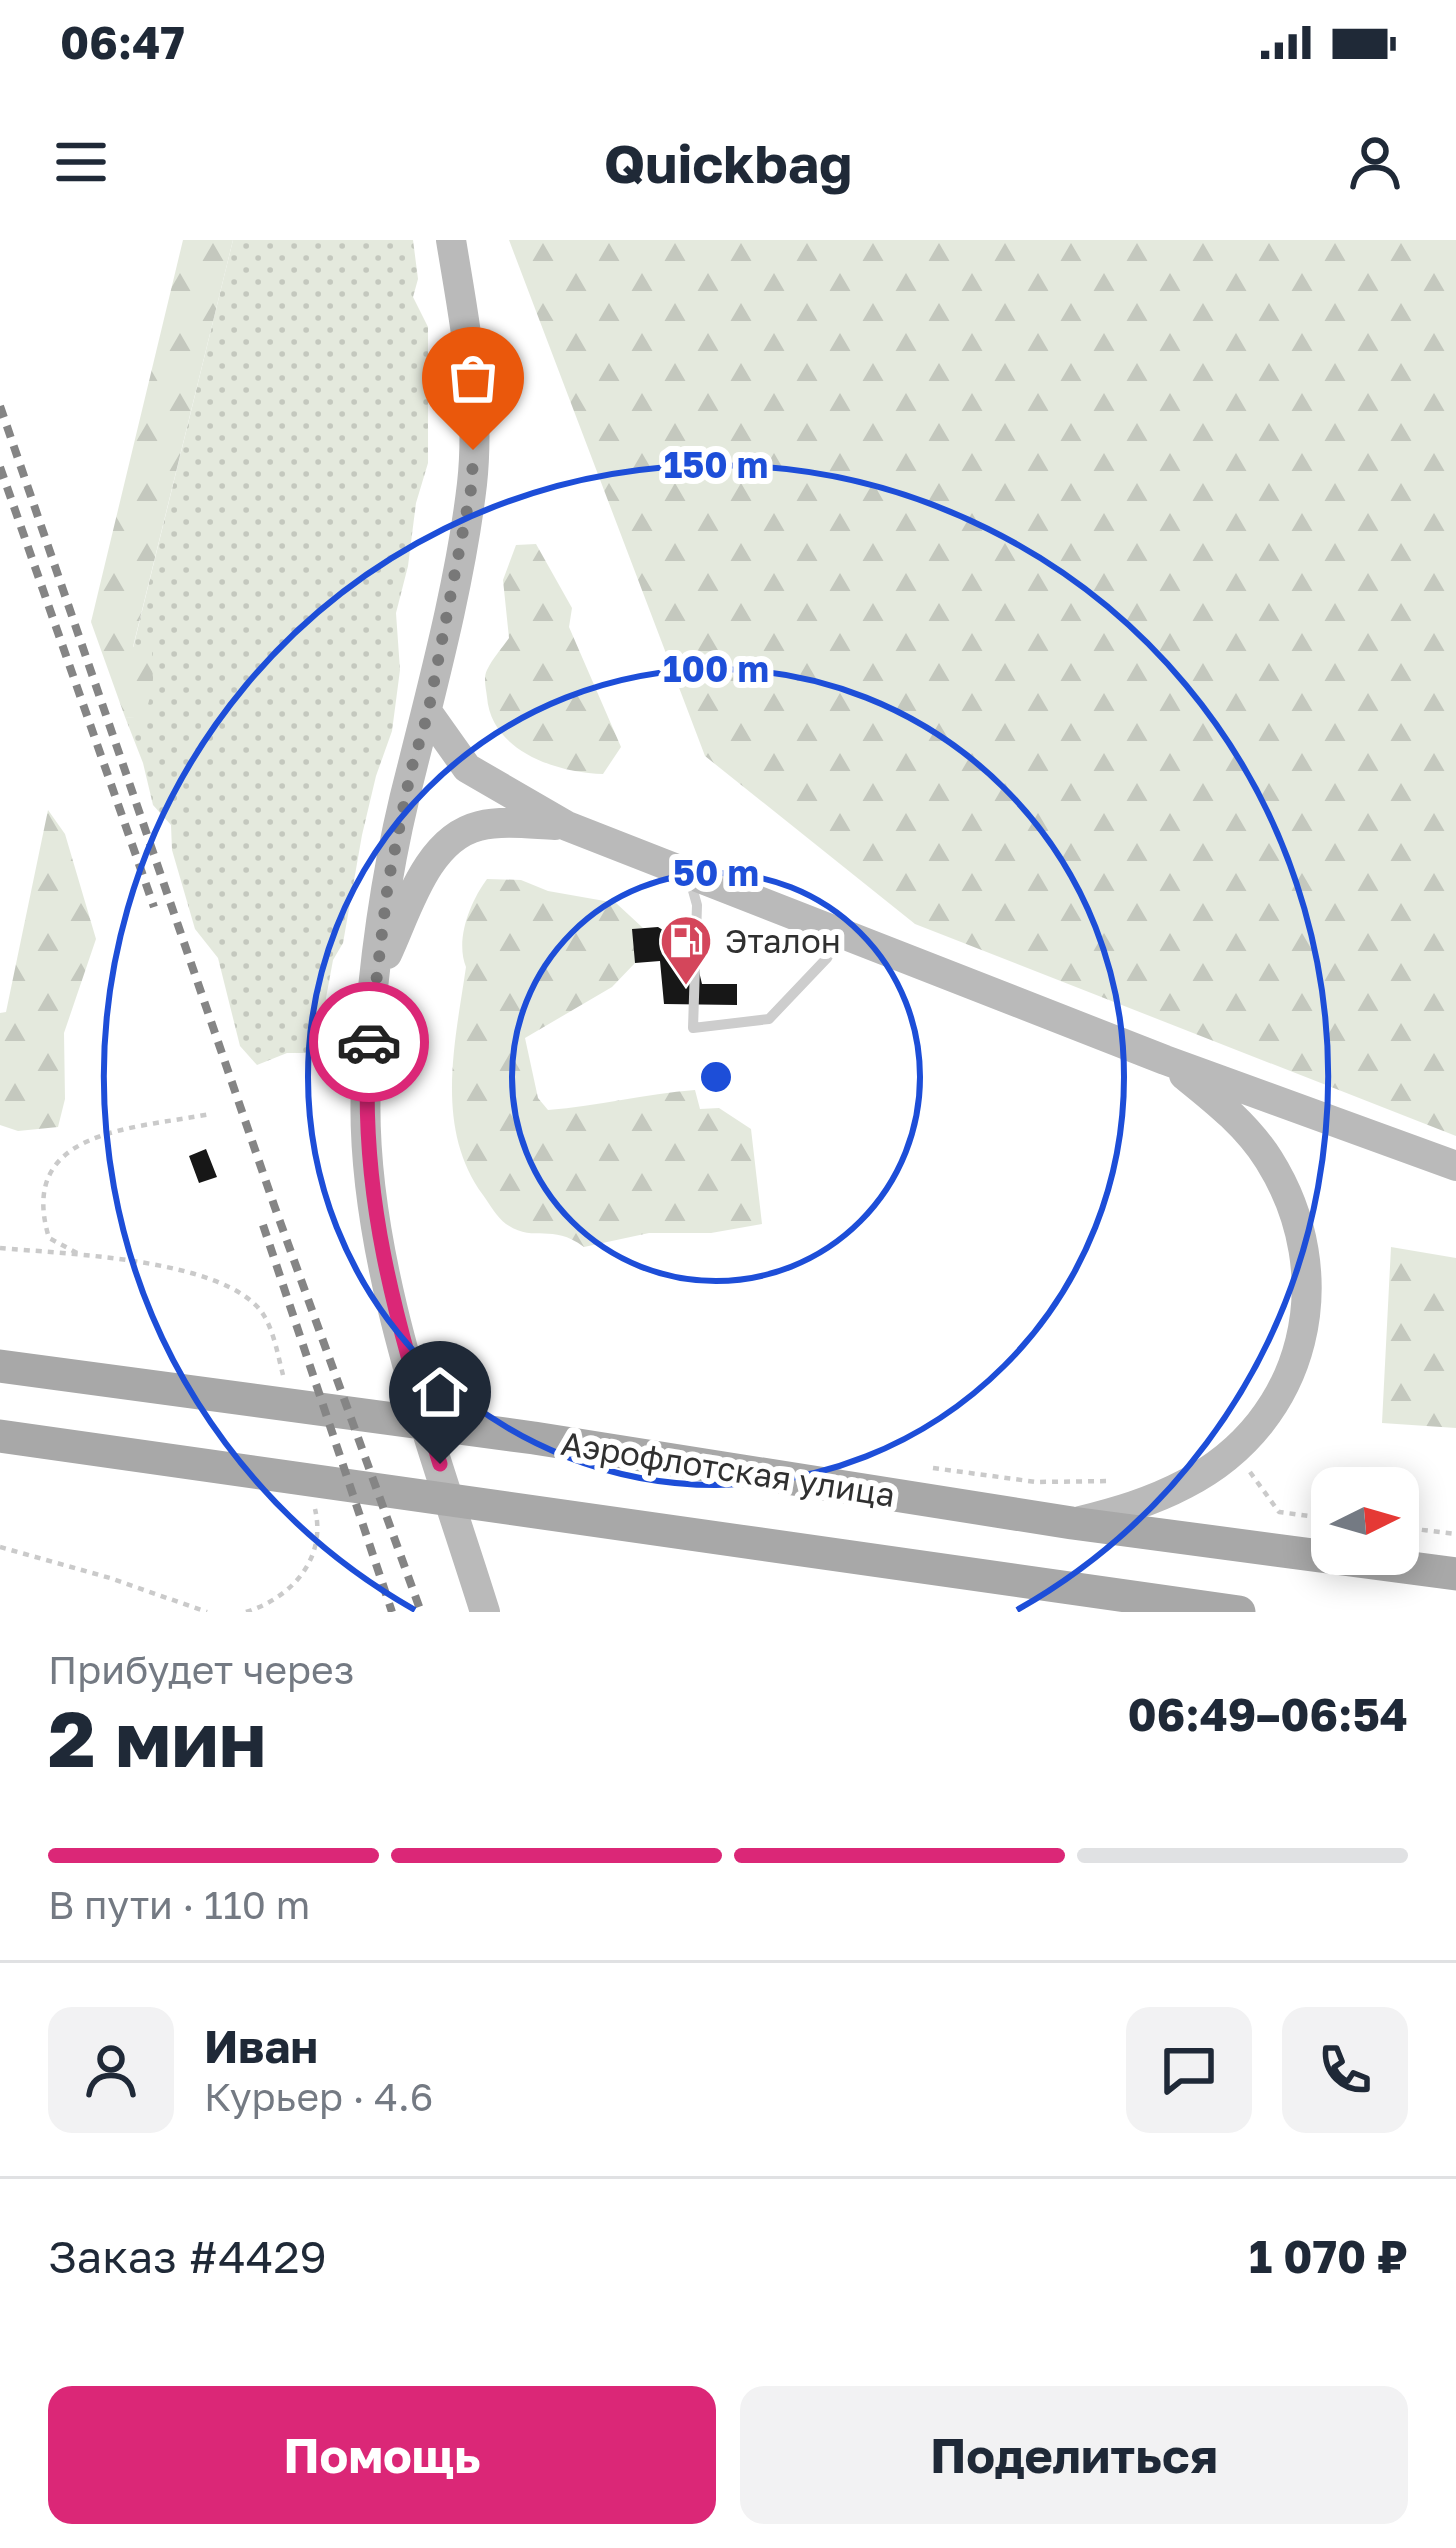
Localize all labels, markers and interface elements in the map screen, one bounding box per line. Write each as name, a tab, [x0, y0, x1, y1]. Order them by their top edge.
text: 06:47	[60, 15, 185, 69]
icon: menu	[48, 129, 114, 195]
icon: person	[1342, 129, 1408, 195]
text: Quickbag	[604, 130, 852, 195]
pin	[422, 327, 524, 450]
icon: bag	[440, 345, 506, 411]
text: 150 m	[664, 443, 768, 486]
text: 100 m	[663, 647, 769, 690]
text: 50 m	[673, 851, 759, 894]
fuel station icon: Эталон	[658, 913, 714, 987]
place label: Эталон	[725, 921, 841, 960]
courier	[309, 982, 429, 1102]
icon: car	[336, 1009, 402, 1075]
centre of rings	[695, 1056, 737, 1098]
pin	[389, 1341, 491, 1464]
icon: home	[407, 1359, 473, 1425]
street label: Аэрофлотская улица	[558, 1423, 898, 1514]
north arrow	[1311, 1467, 1419, 1575]
map controls	[1311, 1467, 1419, 1575]
text: Прибудет через	[48, 1646, 354, 1693]
text: 06:49–06:54	[1127, 1687, 1408, 1741]
text: 2 мин	[48, 1691, 266, 1784]
text: В пути · 110 m	[48, 1881, 310, 1928]
button: person	[48, 2007, 174, 2133]
button: chat	[1126, 2007, 1252, 2133]
button: phone	[1282, 2007, 1408, 2133]
text: Иван	[204, 2019, 318, 2073]
text: Курьер · 4.6	[204, 2073, 433, 2120]
text: Заказ #4429	[48, 2229, 327, 2283]
text: 1 070 ₽	[1249, 2229, 1408, 2283]
button: Помощь	[48, 2386, 716, 2524]
button: Поделиться	[740, 2386, 1408, 2524]

